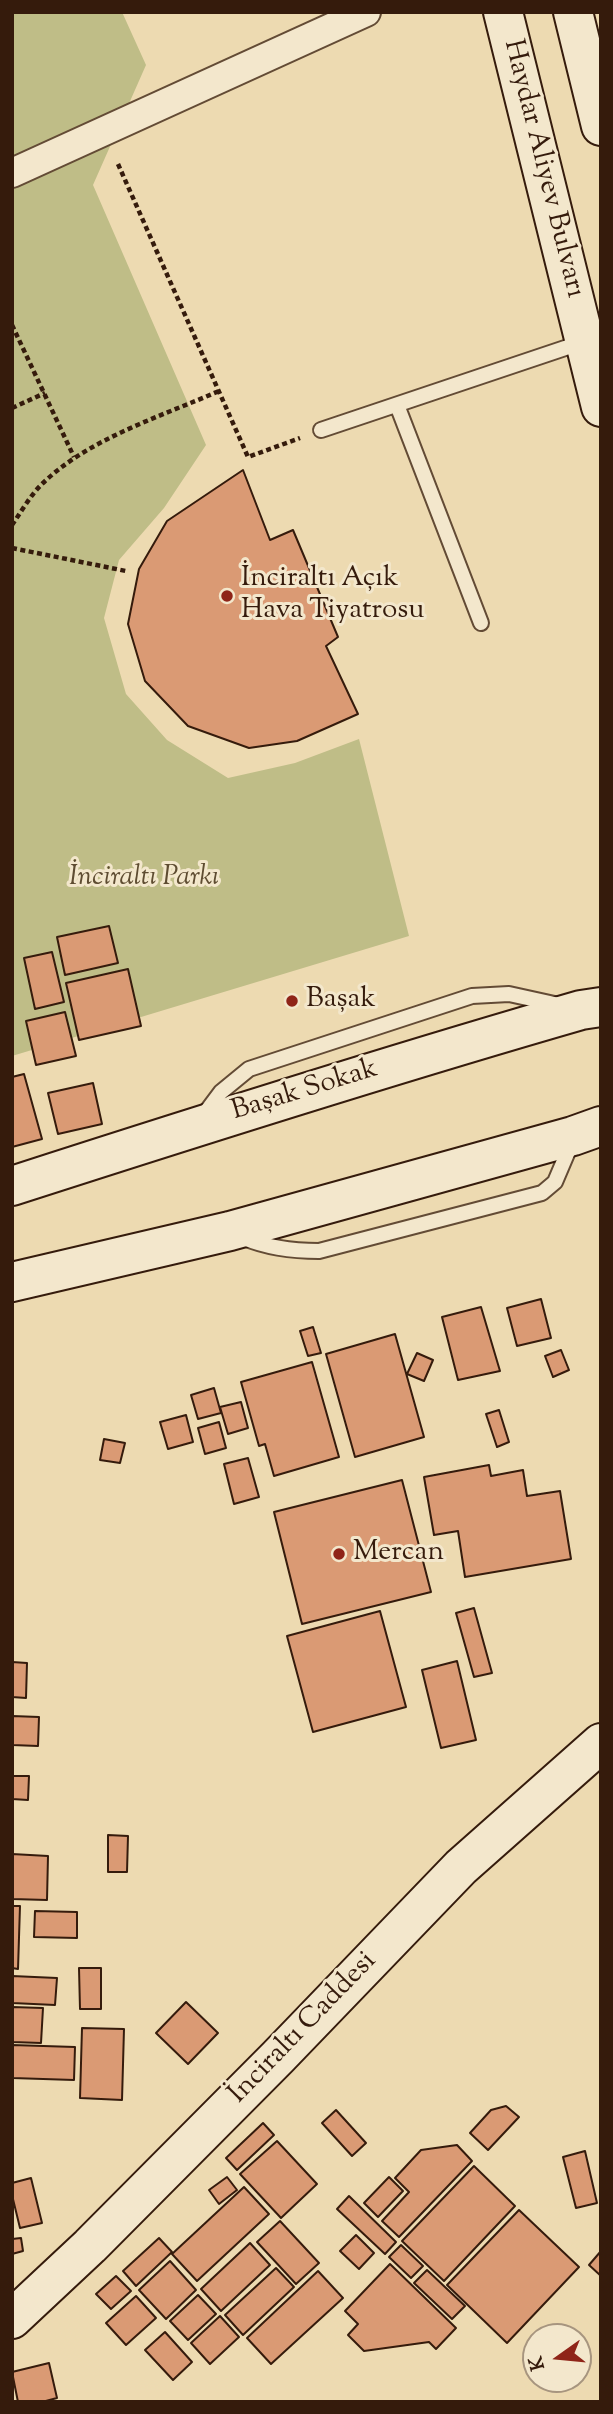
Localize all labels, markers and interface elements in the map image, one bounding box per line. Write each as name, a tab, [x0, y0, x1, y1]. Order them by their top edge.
street label: Haydar Aliyev Bulvarı	[494, 36, 590, 302]
place label: İnciraltı Açık Hava Tiyatrosu	[241, 563, 424, 629]
marker: İnciraltı Açık Hava Tiyatrosu	[219, 588, 235, 604]
park label: İnciraltı Parkı	[69, 862, 219, 896]
place label: Başak	[306, 984, 376, 1018]
marker: Başak	[284, 993, 300, 1009]
street label: Başak Sokak	[228, 1054, 382, 1130]
place label: Mercan	[353, 1537, 444, 1571]
marker: Mercan	[331, 1546, 347, 1562]
street label: İnciraltı Caddesi	[223, 1946, 385, 2112]
north arrow	[522, 2323, 592, 2393]
text: K	[523, 2353, 553, 2373]

